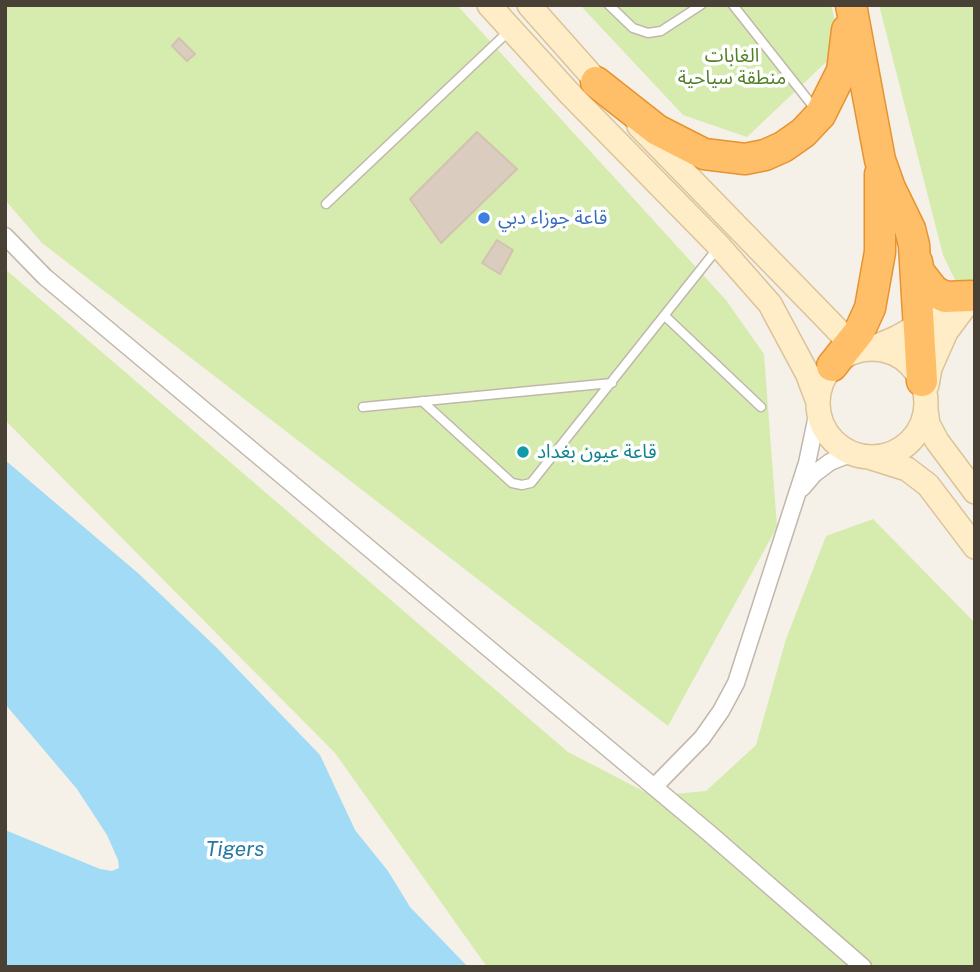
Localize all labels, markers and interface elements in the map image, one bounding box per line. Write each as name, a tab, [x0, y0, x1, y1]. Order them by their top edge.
park label: الغابات منطقة سياحية	[678, 45, 786, 89]
place label: قاعة جوزاء دبي	[498, 207, 607, 229]
marker: قاعة جوزاء دبي	[476, 210, 492, 226]
place label: قاعة عيون بغداد	[537, 441, 656, 463]
marker: قاعة عيون بغداد	[515, 444, 531, 460]
water label: Tigers	[206, 837, 264, 863]

